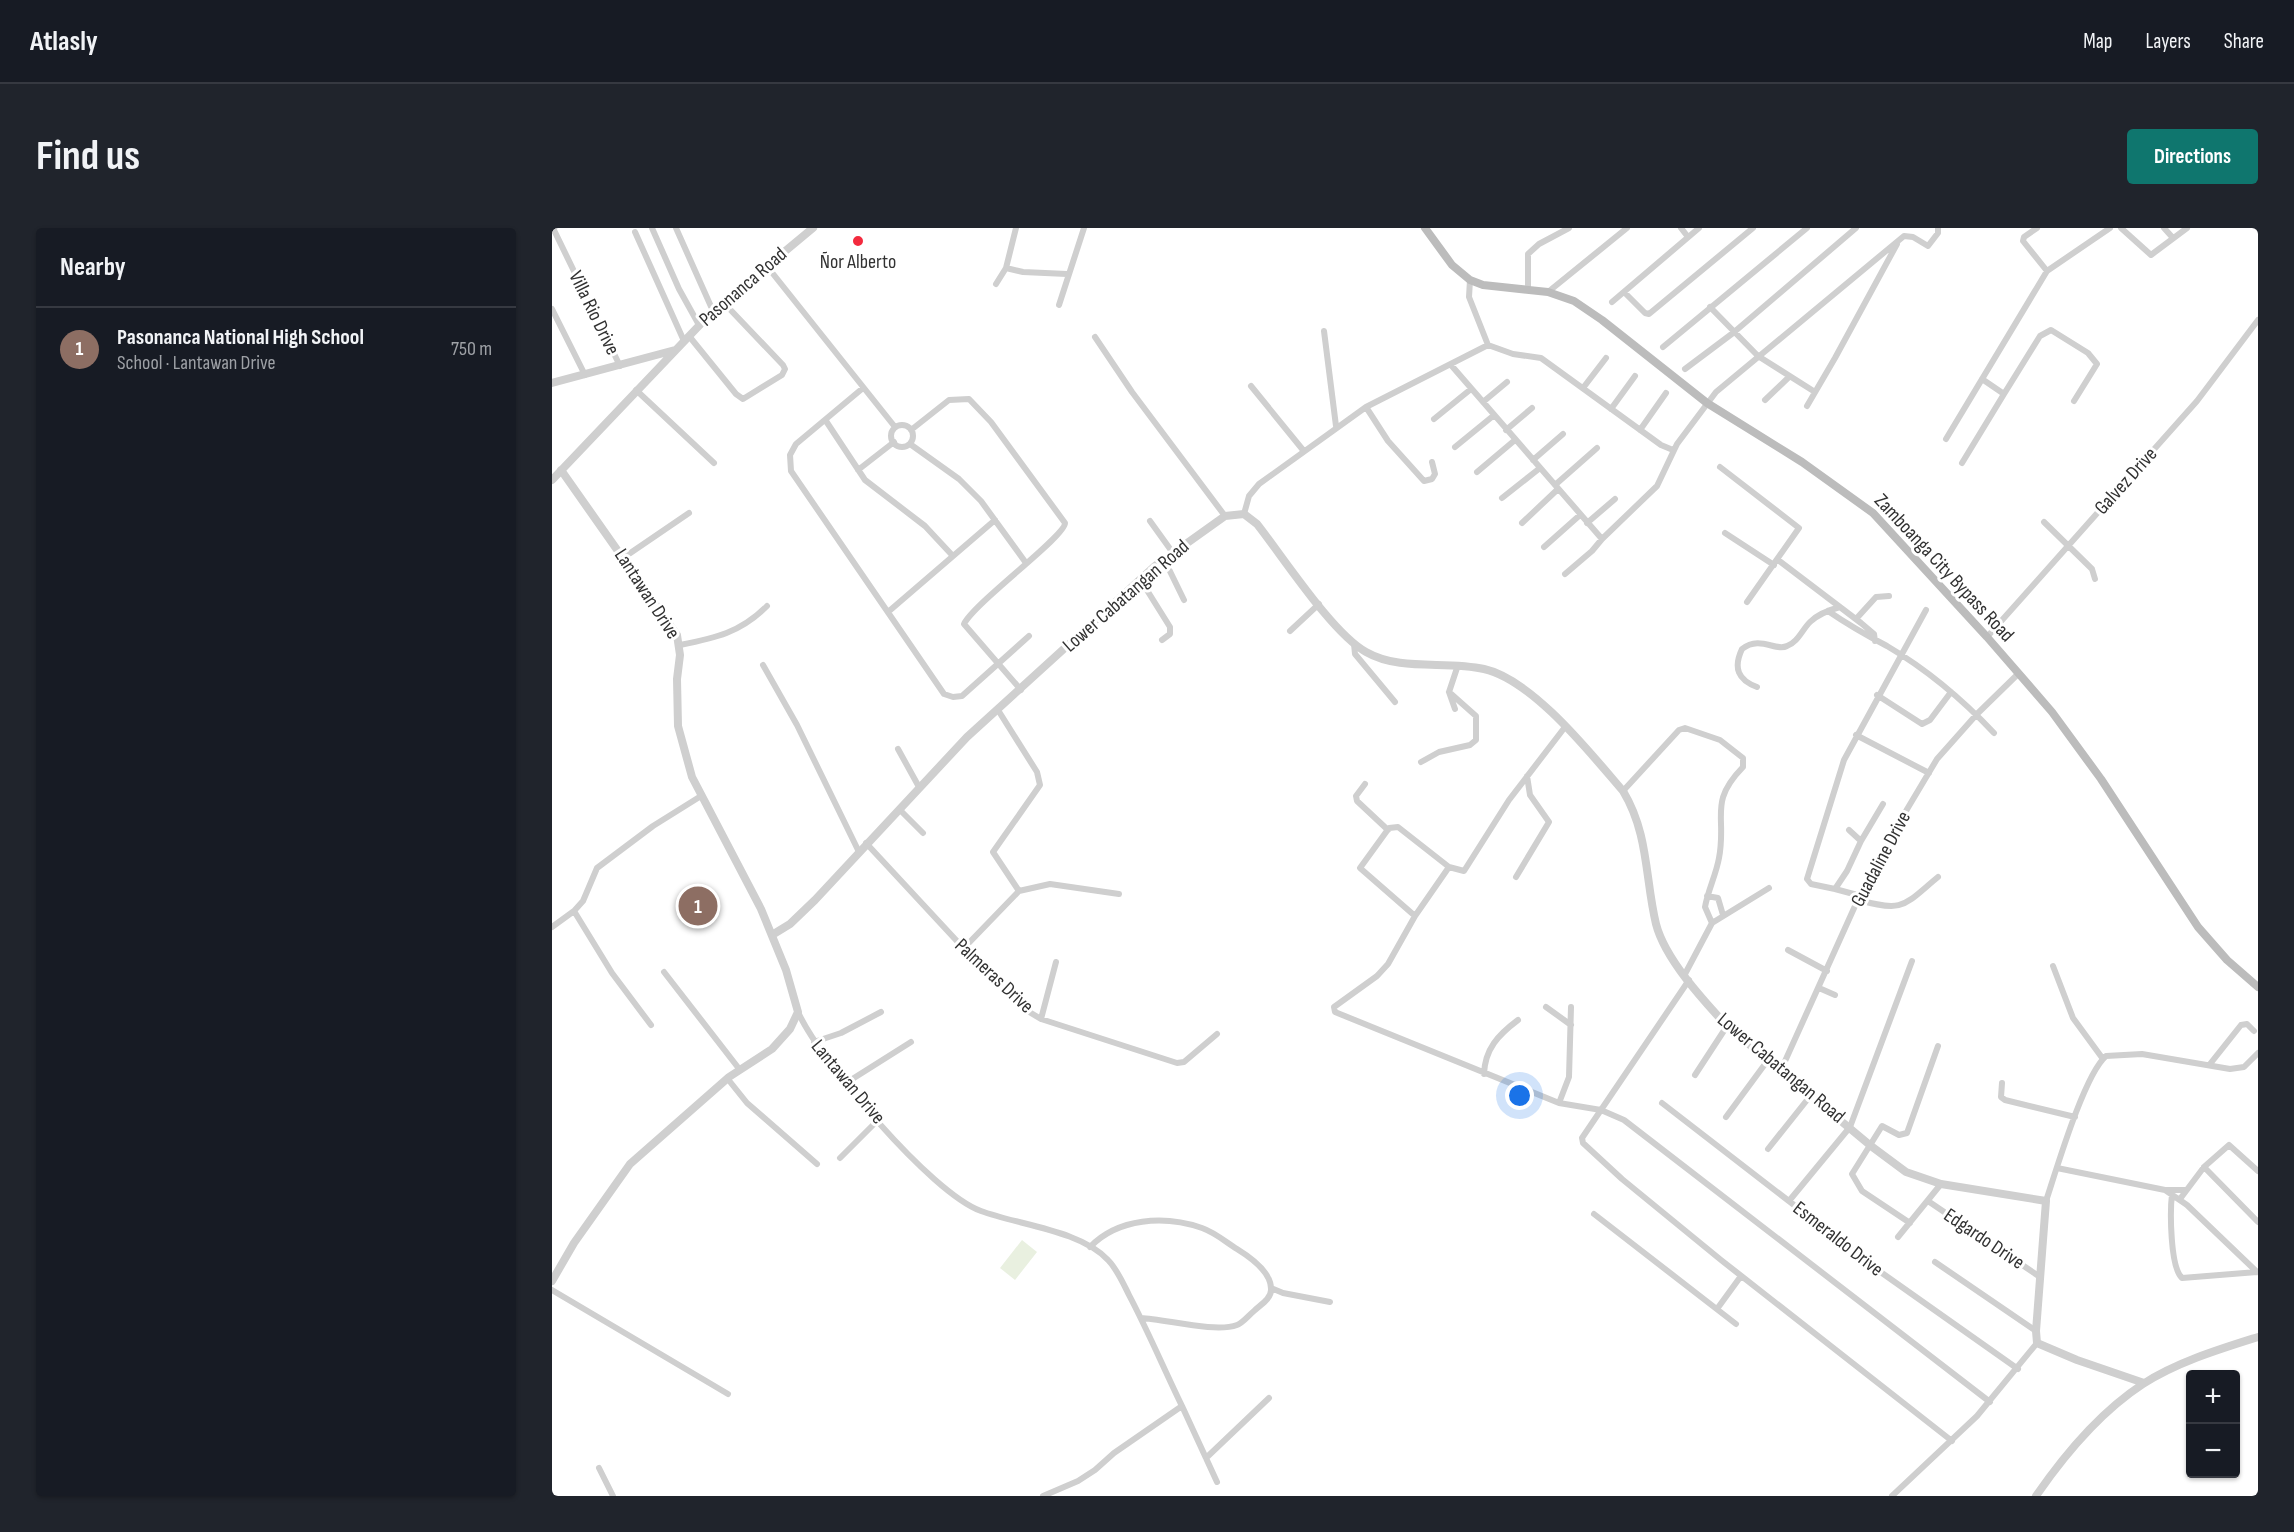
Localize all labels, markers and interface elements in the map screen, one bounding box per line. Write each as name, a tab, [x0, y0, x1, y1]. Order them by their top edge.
text: Atlasly	[30, 25, 98, 58]
text: Map	[2083, 29, 2112, 54]
text: Layers	[2145, 29, 2191, 54]
text: Share	[2224, 29, 2264, 54]
button: Directions	[2127, 129, 2258, 184]
text: Find us	[36, 131, 140, 182]
marker: Ñor Alberto	[851, 234, 865, 248]
street label: Pasonanca Road	[694, 242, 792, 332]
place label: Ñor Alberto	[820, 250, 896, 274]
text: Nearby	[60, 252, 126, 283]
street label: Villa Rio Drive	[563, 267, 625, 359]
text: Pasonanca National High School	[117, 324, 364, 351]
text: 1	[76, 337, 83, 361]
text: 750 m	[451, 337, 492, 361]
text: School · Lantawan Drive	[117, 351, 276, 375]
street label: Galvez Drive	[2090, 442, 2162, 520]
street label: Zamboanga City Bypass Road	[1869, 489, 2019, 647]
street label: Lower Cabatangan Road	[1058, 535, 1194, 657]
street label: Lantawan Drive	[609, 544, 685, 644]
street label: Guadaline Drive	[1846, 807, 1916, 911]
pin: 1	[678, 884, 718, 928]
street label: Palmeras Drive	[950, 934, 1038, 1018]
street label: Lower Cabatangan Road	[1712, 1008, 1850, 1128]
street label: Lantawan Drive	[806, 1035, 890, 1129]
your location	[1505, 1081, 1534, 1110]
street label: Esmeraldo Drive	[1788, 1196, 1888, 1282]
street label: Edgardo Drive	[1939, 1203, 2029, 1275]
map controls	[2186, 1370, 2240, 1478]
button: +	[2186, 1370, 2240, 1424]
button: −	[2186, 1424, 2240, 1478]

